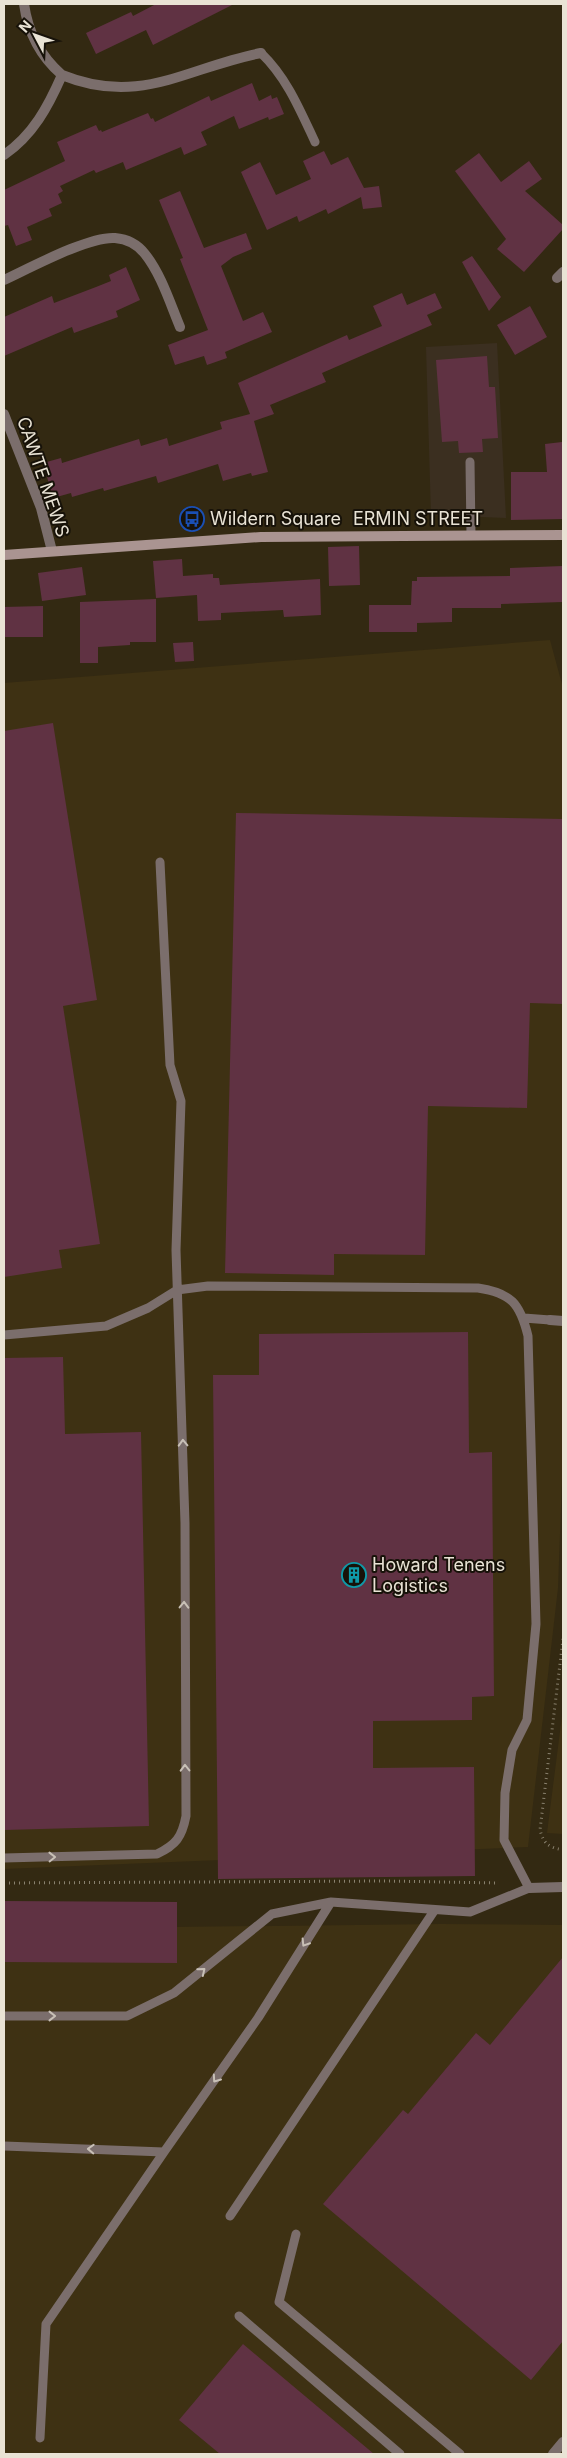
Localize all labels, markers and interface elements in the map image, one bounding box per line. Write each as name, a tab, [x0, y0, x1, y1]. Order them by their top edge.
north arrow	[10, 10, 60, 60]
text: N	[15, 17, 35, 36]
street label: CAWTE MEWS	[13, 414, 74, 540]
bus stop icon: Wildern Square	[179, 506, 205, 532]
place label: Wildern Square	[210, 508, 341, 529]
street label: ERMIN STREET	[353, 508, 483, 529]
one-way arrow	[177, 1438, 188, 1446]
place label: Howard Tenens Logistics	[372, 1554, 505, 1596]
building icon: Howard Tenens Logistics	[341, 1562, 367, 1588]
one-way arrow	[179, 1601, 189, 1608]
one-way arrow	[180, 1763, 191, 1771]
one-way arrow	[49, 1852, 57, 1862]
one-way arrow	[302, 1938, 312, 1947]
one-way arrow	[196, 1967, 205, 1976]
one-way arrow	[49, 2011, 57, 2021]
one-way arrow	[213, 2073, 222, 2083]
one-way arrow	[87, 2144, 95, 2155]

